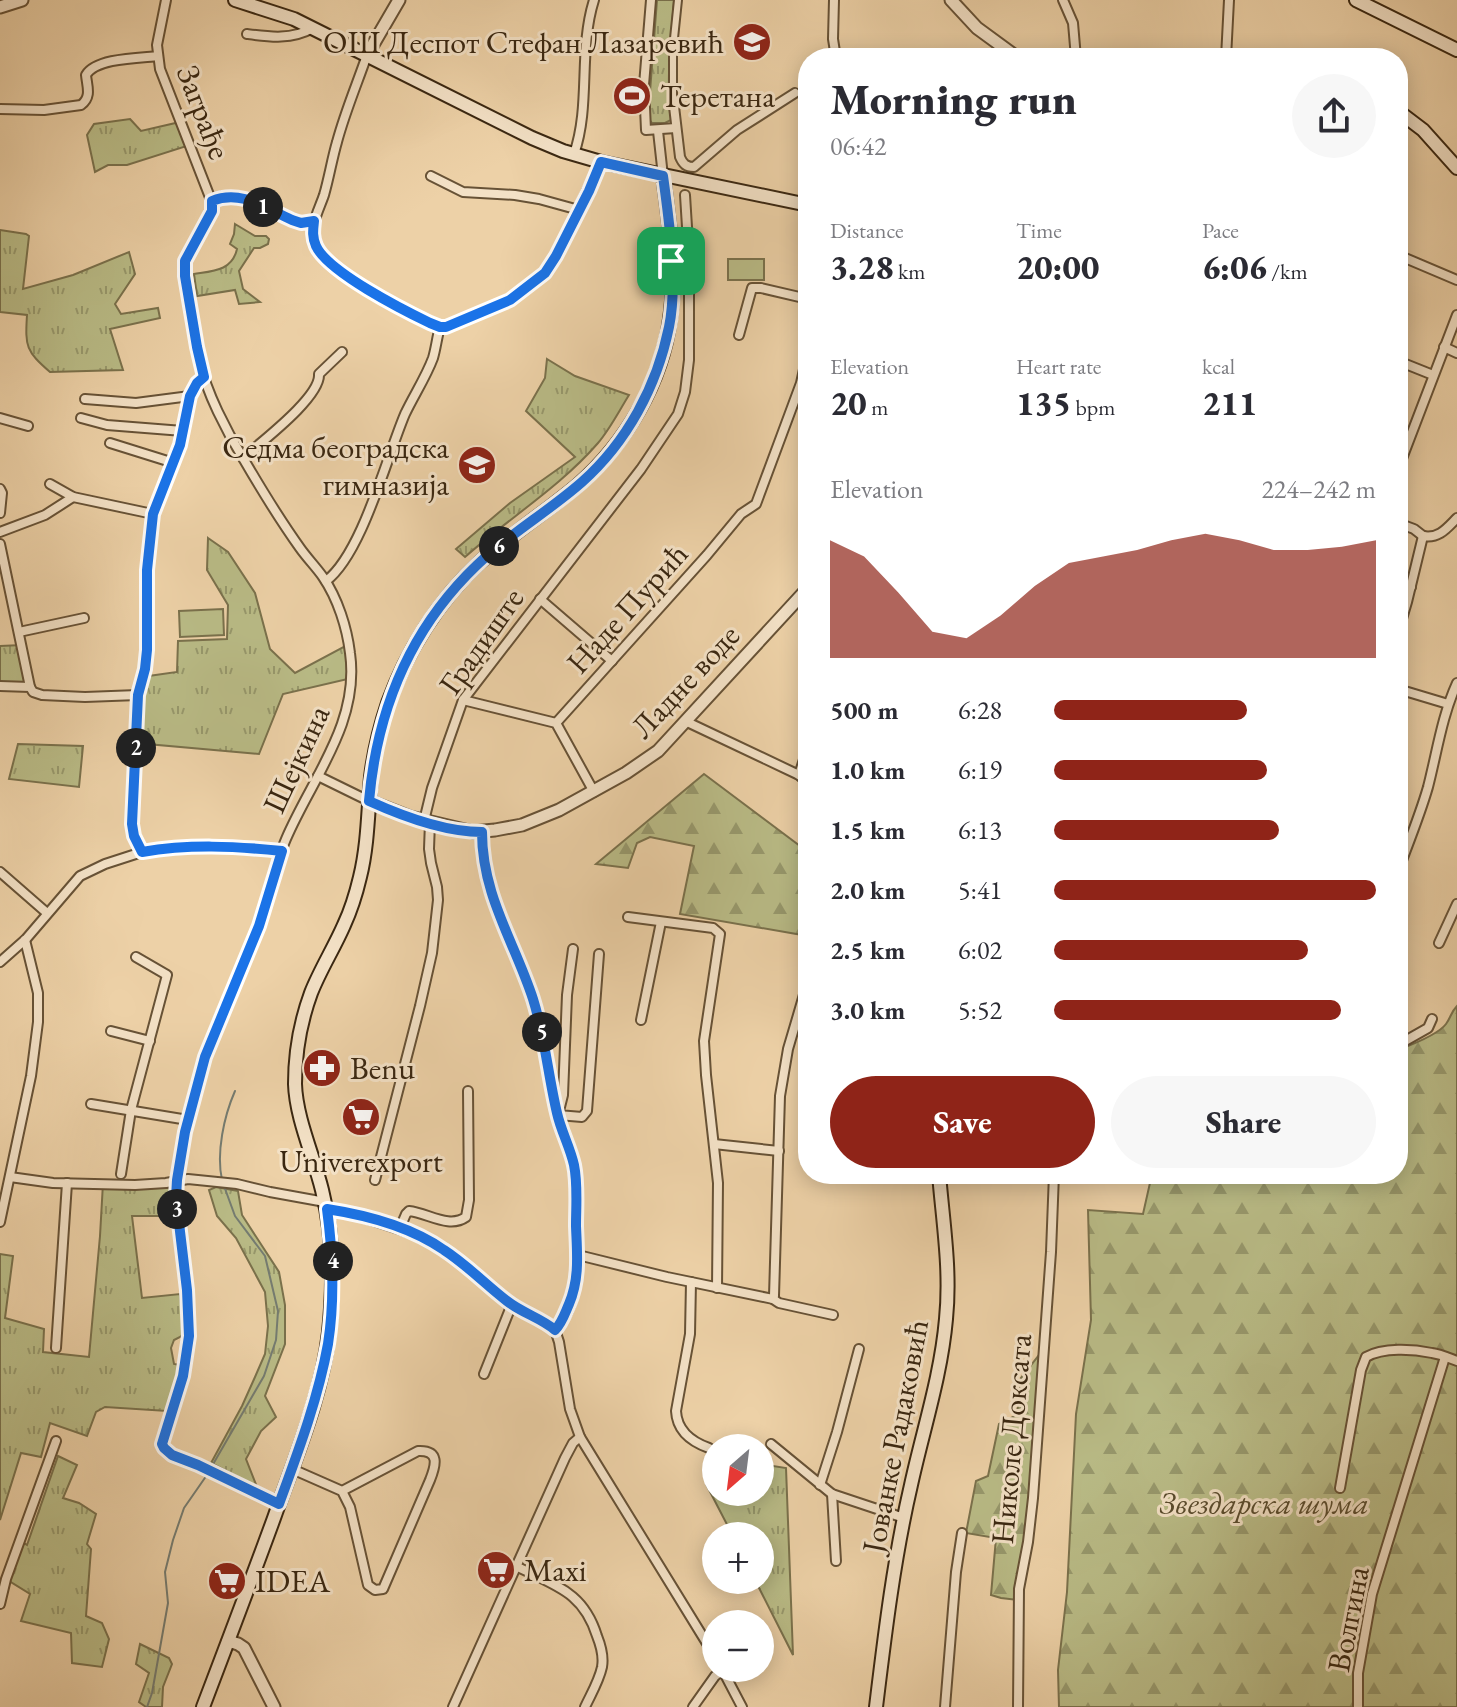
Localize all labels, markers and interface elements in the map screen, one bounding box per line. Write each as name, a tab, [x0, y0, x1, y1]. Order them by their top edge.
place label: ОШ Деспот Стефан Лазаревић	[323, 21, 724, 63]
school or university icon: ОШ Деспот Стефан Лазаревић	[731, 21, 773, 63]
street label: Заграђе	[167, 59, 241, 165]
text: Morning run	[830, 70, 1077, 127]
button: share	[1292, 74, 1376, 158]
sports icon: Теретана	[611, 75, 653, 117]
place label: Теретана	[660, 75, 775, 117]
text: 06:42	[830, 129, 886, 163]
pin: 1	[243, 187, 283, 227]
text: 1	[257, 192, 269, 221]
text: Distance	[830, 216, 903, 245]
text: Time	[1016, 216, 1062, 245]
text: Pace	[1202, 216, 1239, 245]
pin	[637, 227, 705, 295]
icon: arrive	[649, 239, 693, 283]
text: 3.28	[830, 245, 894, 289]
text: 20:00	[1016, 245, 1099, 289]
text: 6:06	[1202, 245, 1267, 289]
text: km	[894, 257, 925, 286]
text: /km	[1267, 257, 1308, 286]
text: Elevation	[830, 352, 909, 381]
text: Heart rate	[1016, 352, 1101, 381]
text: kcal	[1202, 352, 1235, 381]
text: 20	[830, 381, 867, 425]
text: 135	[1016, 381, 1071, 425]
text: 211	[1202, 381, 1257, 425]
text: m	[867, 393, 888, 422]
text: bpm	[1071, 393, 1115, 422]
place label: Седма београдска гимназија	[222, 426, 449, 505]
school or university icon: Седма београдска гимназија	[456, 444, 498, 486]
text: Elevation	[830, 472, 924, 506]
text: 224–242 m	[1261, 472, 1376, 506]
pin: 6	[479, 526, 519, 566]
text: 6	[493, 531, 505, 560]
street label: Наде Пурић	[557, 533, 697, 683]
street label: Градиште	[429, 579, 533, 703]
street label: Ладне воде	[621, 615, 749, 747]
text: 500 m	[830, 693, 898, 727]
text: 6:28	[958, 693, 1002, 727]
street label: Шејкина	[253, 698, 339, 820]
pin: 2	[116, 728, 156, 768]
text: 2	[130, 733, 142, 762]
text: 1.0 km	[830, 753, 905, 787]
text: 6:19	[958, 753, 1002, 787]
text: 1.5 km	[830, 813, 905, 847]
text: 6:13	[958, 813, 1002, 847]
text: 2.0 km	[830, 873, 905, 907]
text: 5:41	[958, 873, 1002, 907]
text: 2.5 km	[830, 933, 905, 967]
text: 6:02	[958, 933, 1002, 967]
text: 3.0 km	[830, 993, 905, 1027]
text: 5:52	[958, 993, 1002, 1027]
pin: 5	[522, 1012, 562, 1052]
text: 5	[536, 1017, 548, 1046]
pharmacy icon: Benu	[301, 1047, 343, 1089]
place label: Benu	[350, 1047, 415, 1089]
button: Save	[830, 1076, 1095, 1168]
button: Share	[1111, 1076, 1376, 1168]
supermarket icon: Univerexport	[340, 1096, 382, 1138]
place label: Univerexport	[279, 1140, 443, 1182]
pin: 3	[157, 1189, 197, 1229]
text: 3	[171, 1194, 183, 1223]
pin: 4	[313, 1241, 353, 1281]
text: 4	[327, 1246, 339, 1275]
street label: Јованке Радаковић	[851, 1316, 938, 1559]
street label: Николе Доксата	[981, 1332, 1041, 1546]
north arrow	[702, 1434, 774, 1506]
map controls	[702, 1434, 774, 1682]
park label: Звездарска шума	[1159, 1482, 1369, 1524]
button: +	[702, 1522, 774, 1594]
supermarket icon: Maxi	[475, 1549, 517, 1591]
place label: Maxi	[524, 1549, 587, 1591]
supermarket icon: IDEA	[206, 1560, 248, 1602]
place label: IDEA	[255, 1560, 331, 1602]
street label: Волгина	[1317, 1562, 1379, 1675]
button: −	[702, 1610, 774, 1682]

